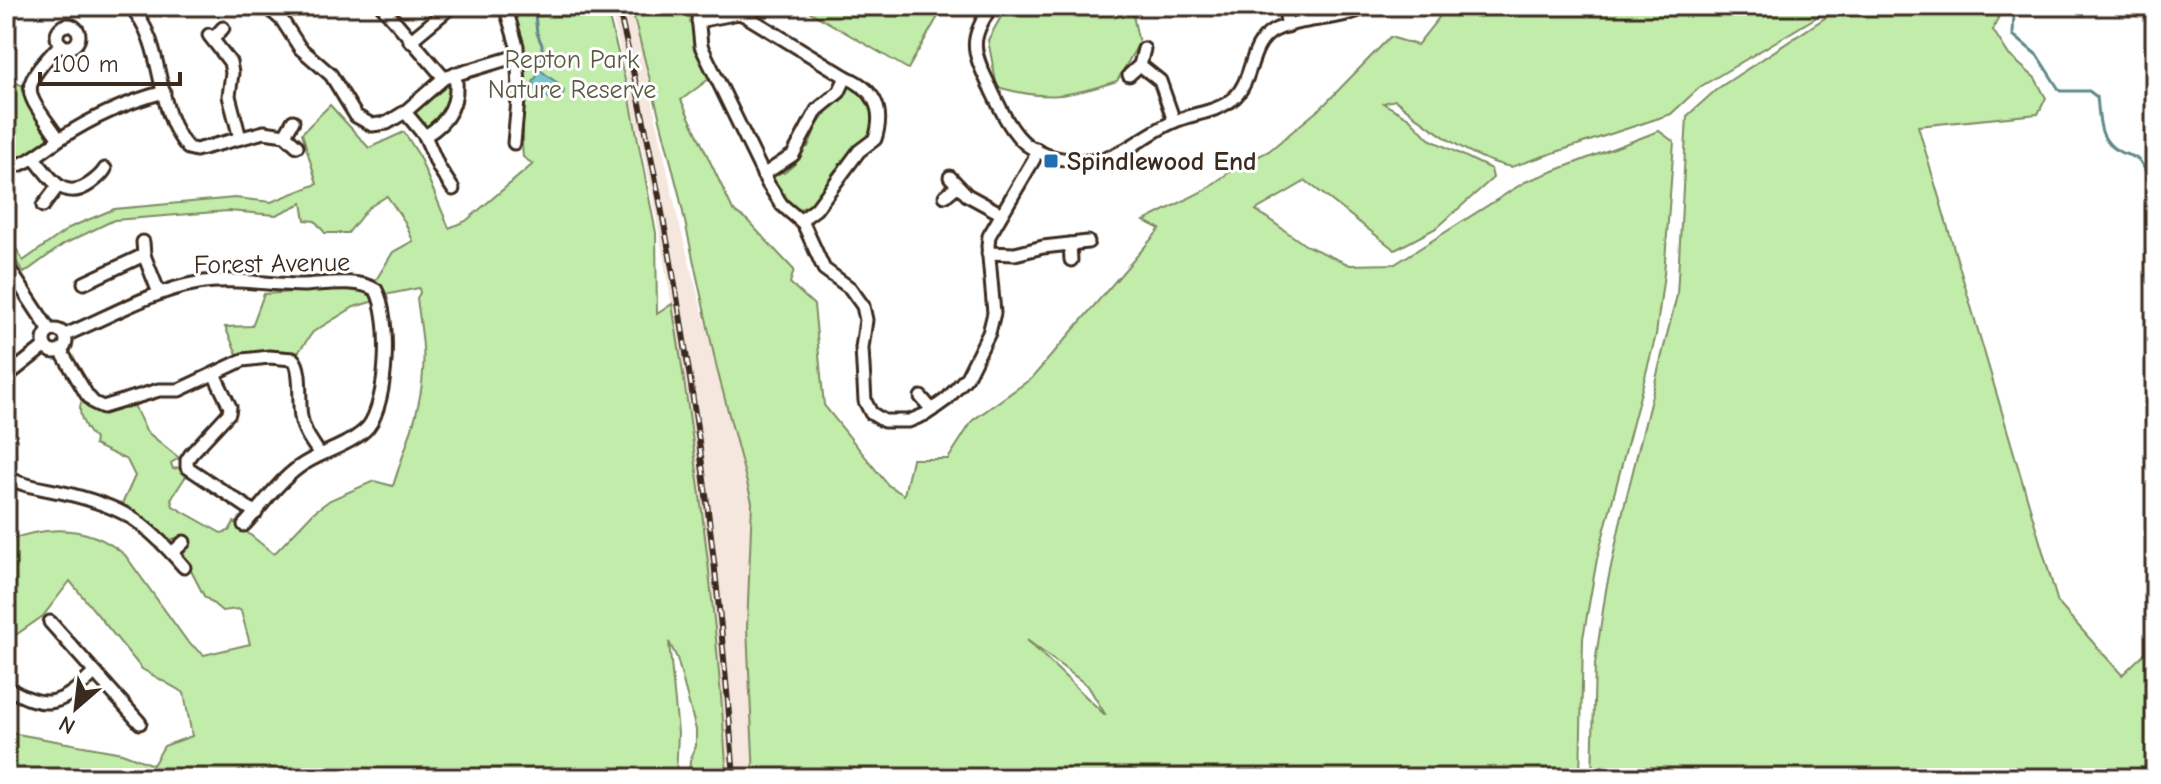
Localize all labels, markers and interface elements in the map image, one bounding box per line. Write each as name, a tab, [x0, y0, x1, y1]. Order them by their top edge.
scale bar	[40, 36, 180, 86]
park label: Repton Park Nature Reserve	[488, 45, 656, 105]
text: 100 m	[52, 50, 119, 78]
place label: Spindlewood End	[1067, 147, 1257, 177]
marker: Spindlewood End	[1042, 152, 1060, 170]
street label: Forest Avenue	[194, 248, 350, 280]
north arrow	[36, 668, 116, 748]
text: N	[55, 710, 80, 740]

